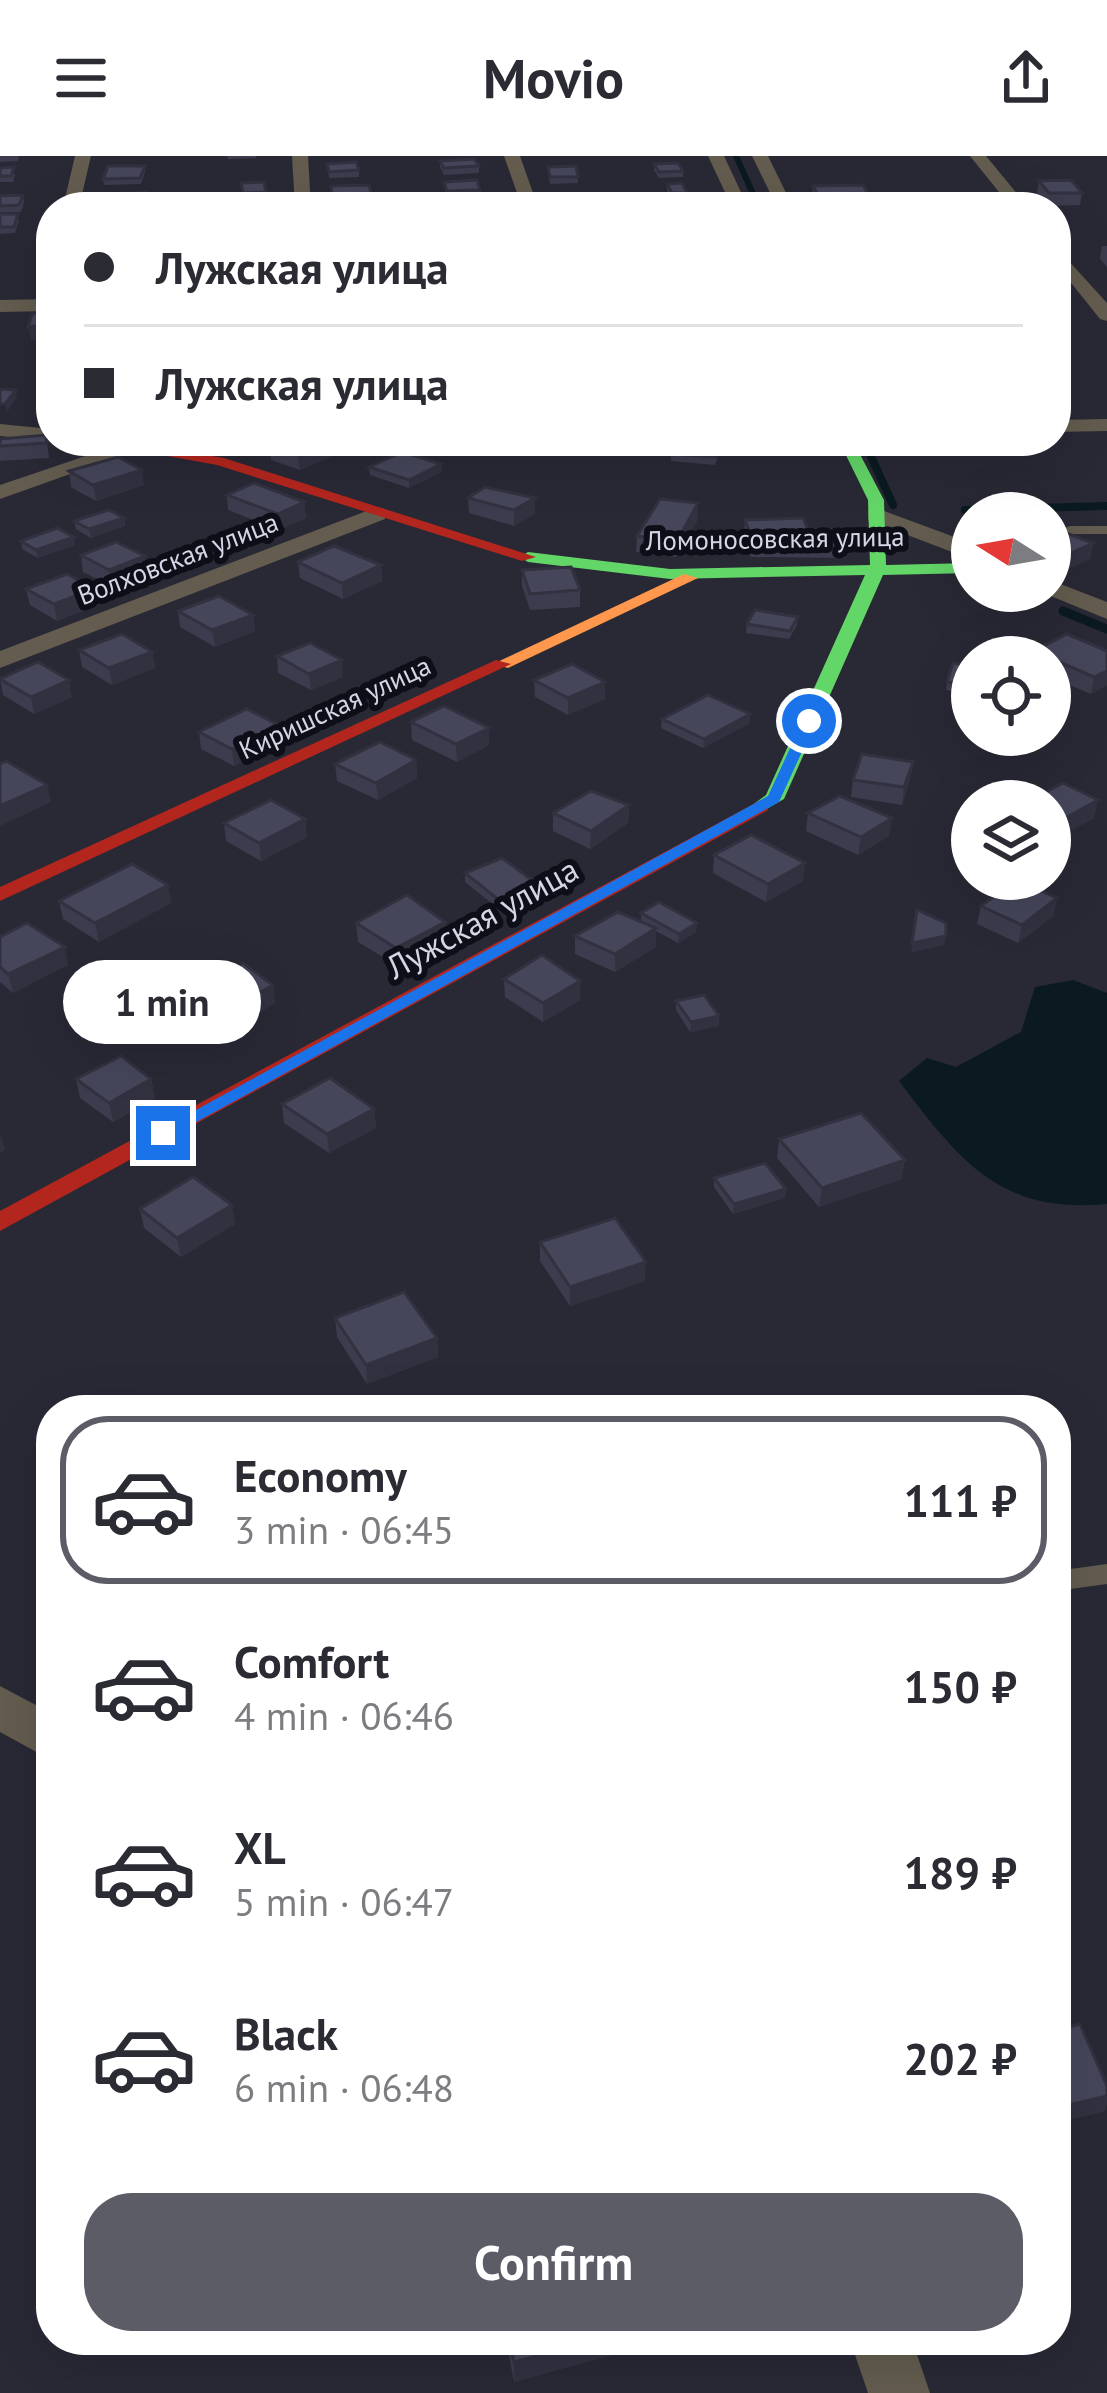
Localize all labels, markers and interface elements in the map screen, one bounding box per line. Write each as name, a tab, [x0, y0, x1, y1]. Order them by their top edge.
text: Movio	[483, 43, 624, 113]
icon: menu	[48, 45, 114, 111]
icon: share	[993, 45, 1059, 111]
text: Лужская улица	[156, 238, 449, 296]
text: Лужская улица	[156, 354, 449, 412]
north arrow	[951, 492, 1071, 612]
map controls	[951, 492, 1071, 900]
street label: Волховская улица	[73, 504, 283, 612]
street label: Ломоносовская улица	[644, 519, 905, 557]
button: locate	[951, 636, 1071, 756]
street label: Киришская улица	[233, 648, 436, 766]
route start	[782, 694, 836, 748]
button: layers	[951, 780, 1071, 900]
street label: Лужская улица	[377, 847, 585, 988]
callout: 1 min	[64, 959, 262, 1043]
text: 1 min	[114, 976, 210, 1027]
route end	[136, 1106, 190, 1160]
icon: car	[90, 1446, 198, 1554]
text: Economy	[234, 1446, 407, 1504]
text: 111 ₽	[904, 1471, 1017, 1529]
text: 3 min · 06:45	[234, 1504, 454, 1555]
icon: car	[90, 1632, 198, 1740]
text: Comfort	[234, 1632, 389, 1690]
text: 150 ₽	[904, 1657, 1017, 1715]
text: 4 min · 06:46	[234, 1690, 454, 1741]
icon: car	[90, 1818, 198, 1926]
text: XL	[234, 1818, 286, 1876]
text: 189 ₽	[904, 1843, 1017, 1901]
text: 5 min · 06:47	[234, 1876, 454, 1927]
icon: car	[90, 2004, 198, 2112]
text: Black	[234, 2004, 338, 2062]
text: 202 ₽	[904, 2029, 1017, 2087]
text: 6 min · 06:48	[234, 2062, 454, 2113]
button: Confirm	[84, 2193, 1023, 2331]

